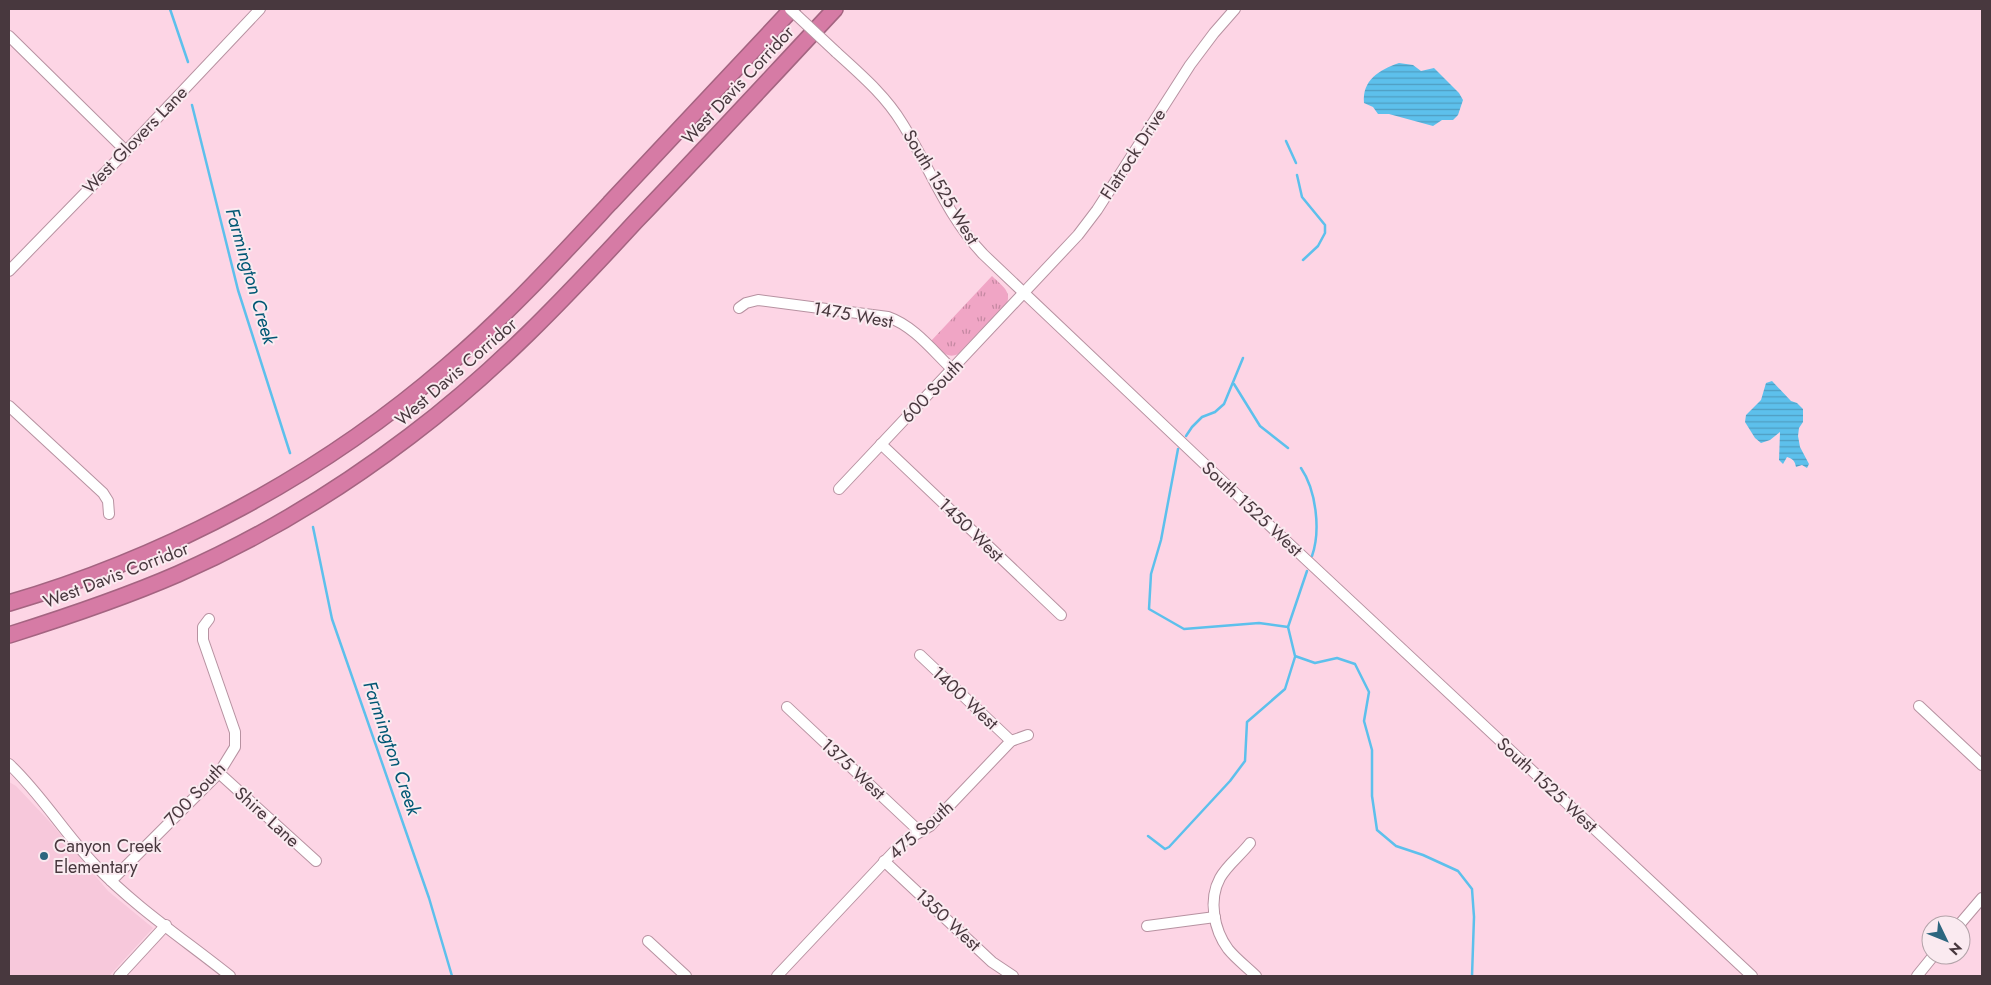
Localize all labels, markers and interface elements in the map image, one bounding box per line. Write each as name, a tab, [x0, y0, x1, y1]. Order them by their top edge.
street label: West Davis Corridor	[676, 19, 801, 150]
street label: West Glovers Lane	[77, 80, 193, 200]
street label: Flatrock Drive	[1094, 103, 1172, 205]
street label: South 1525 West	[896, 125, 986, 250]
water label: Farmington Creek	[219, 205, 284, 348]
street label: 1475 West	[811, 295, 896, 335]
street label: West Davis Corridor	[389, 311, 523, 432]
street label: 600 South	[895, 353, 969, 429]
street label: South 1525 West	[1196, 455, 1309, 563]
street label: 1450 West	[932, 492, 1010, 568]
street label: West Davis Corridor	[39, 535, 193, 615]
street label: 1400 West	[926, 660, 1005, 736]
water label: Farmington Creek	[356, 677, 428, 820]
street label: South 1525 West	[1491, 731, 1604, 839]
street label: 1375 West	[815, 732, 892, 806]
street label: 700 South	[158, 756, 232, 832]
street label: Shire Lane	[229, 781, 305, 853]
street label: 475 South	[883, 794, 959, 866]
place label: Canyon Creek Elementary	[54, 833, 161, 880]
marker: Canyon Creek Elementary	[38, 850, 50, 862]
street label: 1350 West	[909, 883, 987, 958]
north arrow	[1921, 915, 1971, 965]
text: N	[1944, 938, 1967, 960]

